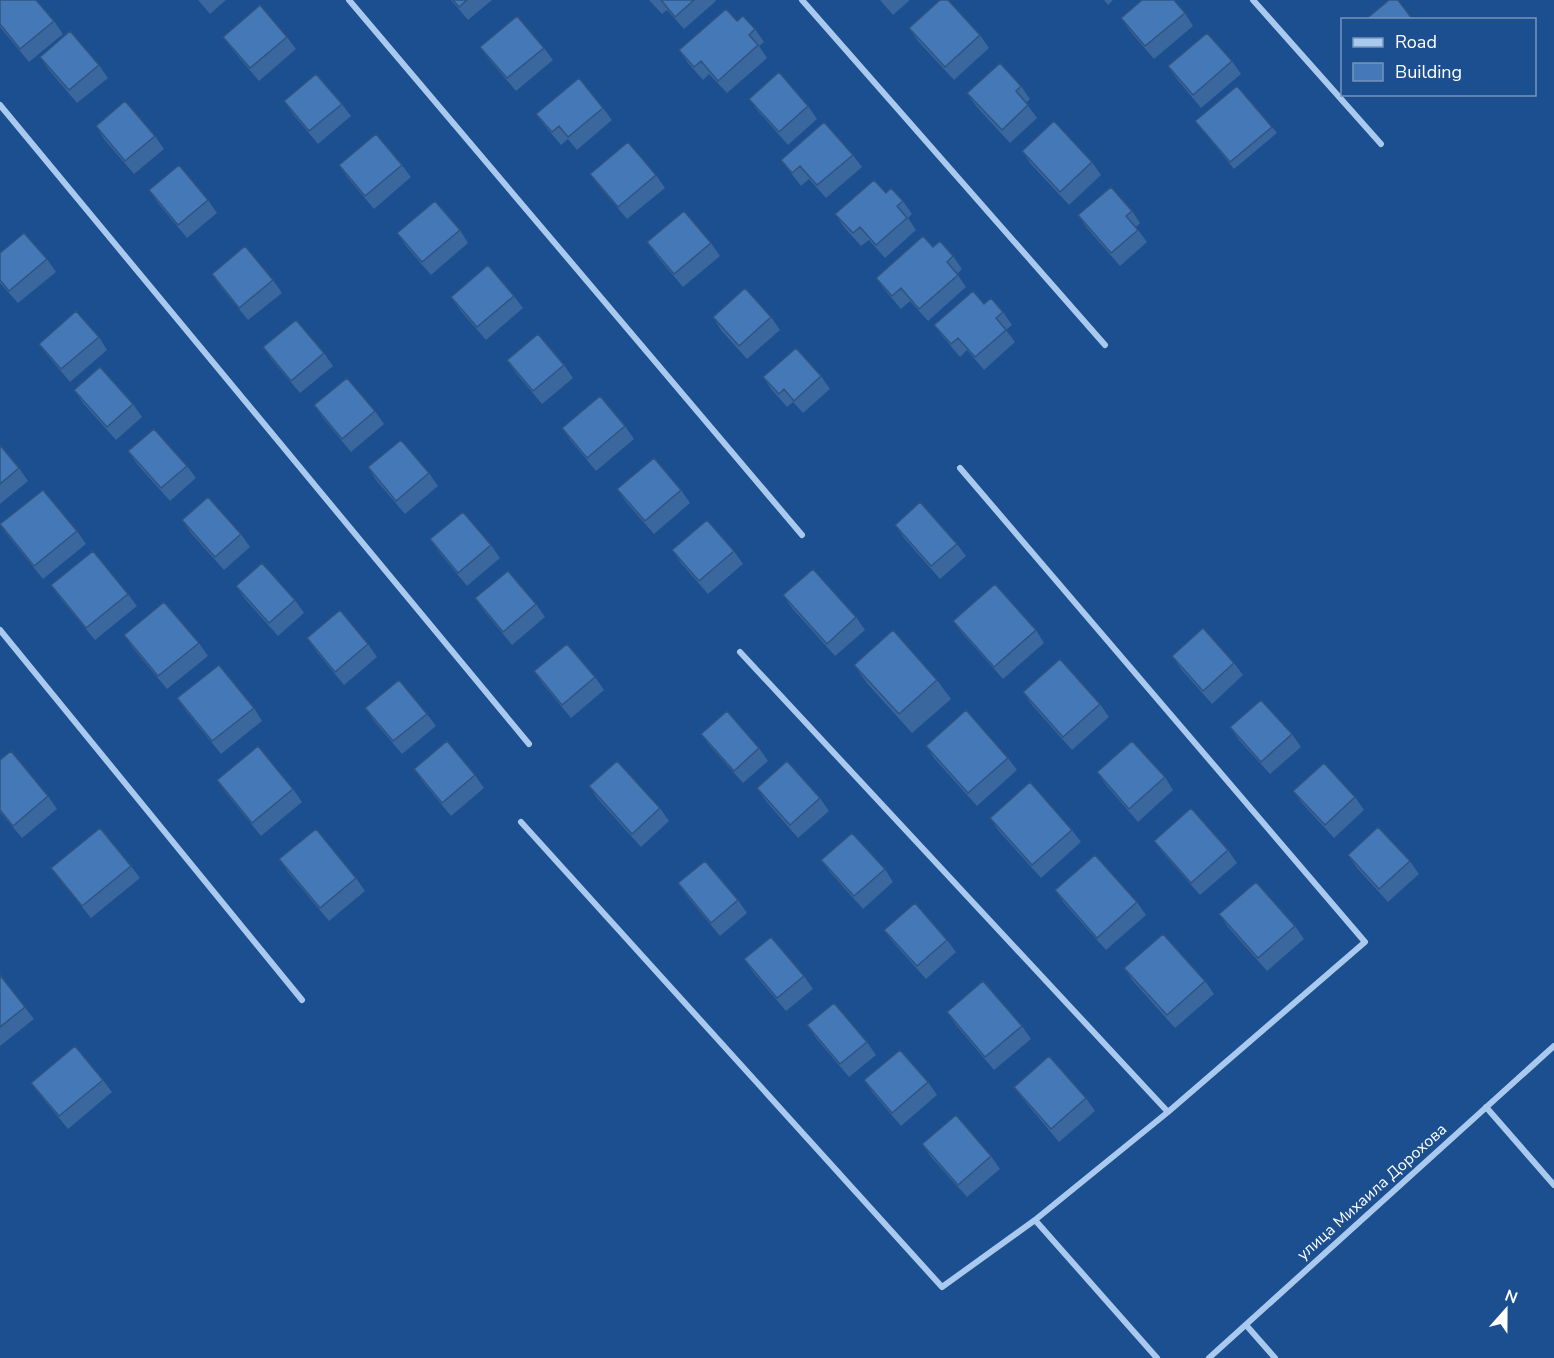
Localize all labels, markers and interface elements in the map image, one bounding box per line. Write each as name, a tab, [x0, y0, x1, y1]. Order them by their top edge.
legend	[1341, 18, 1536, 96]
text: Road	[1395, 30, 1437, 54]
text: Building	[1395, 60, 1462, 84]
street label: улица Михаила Дорохова	[1292, 1119, 1452, 1265]
north arrow	[1476, 1280, 1536, 1340]
text: N	[1501, 1285, 1521, 1309]

